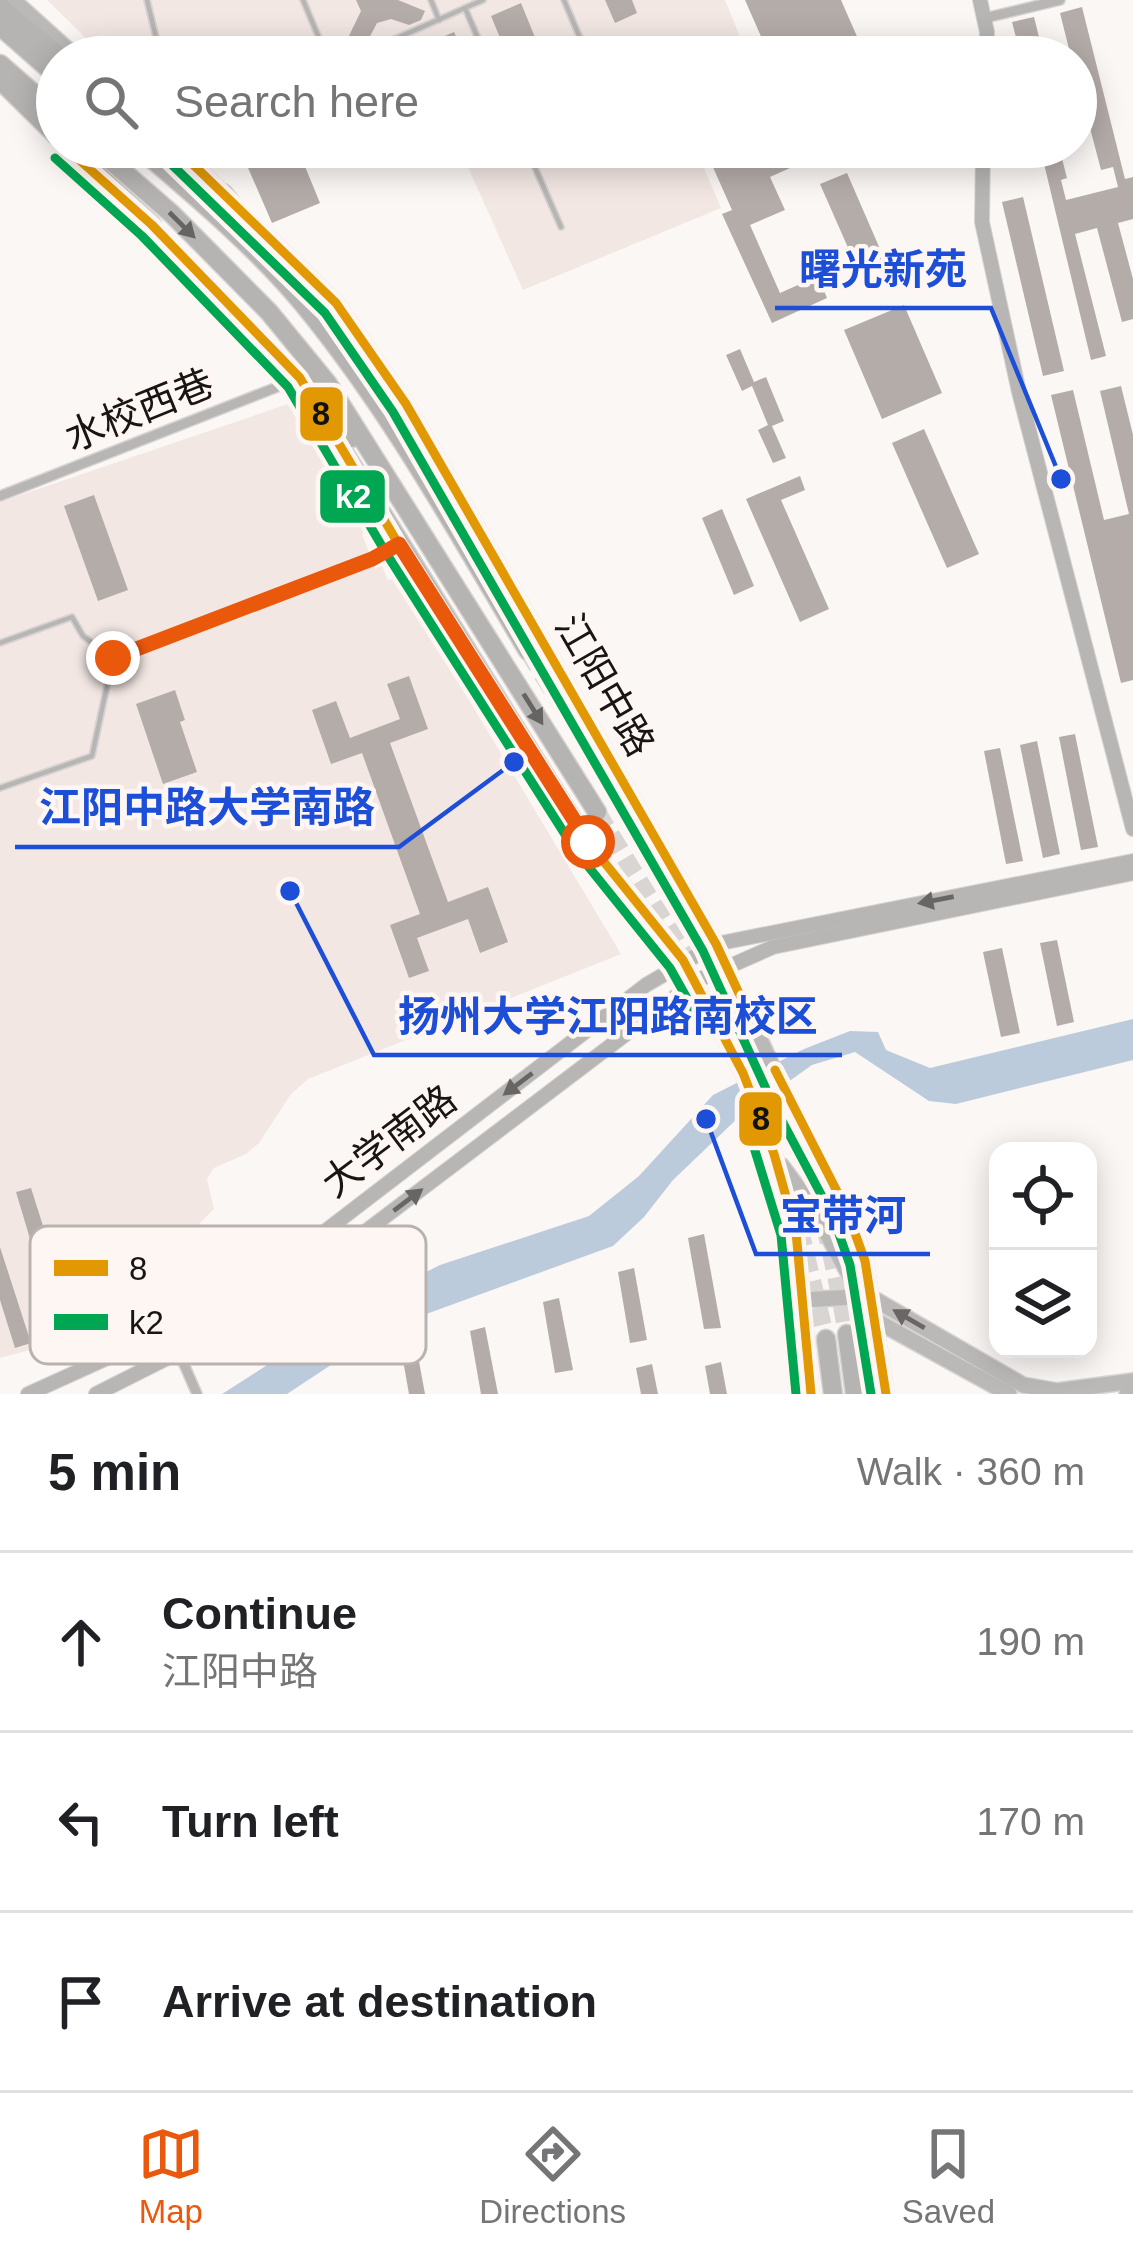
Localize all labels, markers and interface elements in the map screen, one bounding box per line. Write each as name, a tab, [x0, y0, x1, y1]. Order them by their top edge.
search box	[36, 36, 1097, 168]
icon: search	[78, 69, 144, 135]
text: Search here	[174, 76, 419, 127]
one-way arrow	[168, 211, 196, 239]
callout: 曙光新苑	[775, 230, 991, 308]
text: 曙光新苑	[799, 246, 967, 293]
street label: 水校西巷	[59, 361, 219, 459]
line badge: 8	[298, 385, 345, 443]
text: 8	[312, 395, 330, 432]
line badge: k2	[318, 468, 387, 525]
text: k2	[335, 478, 371, 515]
street label: 江阳中路	[547, 607, 663, 763]
route end	[86, 631, 140, 685]
one-way arrow	[521, 692, 543, 725]
callout: 江阳中路大学南路	[15, 769, 399, 847]
text: 江阳中路大学南路	[39, 784, 375, 831]
route start	[561, 815, 615, 869]
one-way arrow	[916, 891, 954, 910]
callout: 扬州大学江阳路南校区	[374, 977, 842, 1055]
text: 扬州大学江阳路南校区	[398, 993, 818, 1040]
one-way arrow	[502, 1071, 533, 1095]
street label: 大学南路	[314, 1077, 464, 1205]
line badge: 8	[737, 1090, 784, 1148]
text: 8	[752, 1100, 770, 1137]
map controls	[989, 1142, 1097, 1358]
button: locate	[989, 1142, 1097, 1250]
callout: 宝带河	[756, 1176, 930, 1254]
one-way arrow	[393, 1188, 424, 1212]
text: 宝带河	[780, 1192, 906, 1239]
legend	[30, 1226, 426, 1364]
text: 8	[129, 1250, 147, 1287]
button: layers	[989, 1250, 1097, 1358]
text: k2	[129, 1304, 164, 1341]
one-way arrow	[892, 1310, 926, 1331]
text: 5 min	[48, 1444, 181, 1501]
text: Walk · 360 m	[857, 1450, 1085, 1493]
text: Continue	[162, 1588, 357, 1639]
icon: ahead	[48, 1609, 114, 1675]
text: 190 m	[977, 1620, 1085, 1663]
text: 江阳中路	[162, 1650, 318, 1693]
icon: left	[48, 1789, 114, 1855]
text: Turn left	[162, 1796, 339, 1847]
text: 170 m	[977, 1800, 1085, 1843]
icon: arrive	[48, 1969, 114, 2035]
text: Arrive at destination	[162, 1976, 597, 2027]
tab: Map	[138, 2121, 204, 2231]
tab: Directions	[479, 2121, 626, 2231]
tab: Saved	[902, 2121, 995, 2231]

